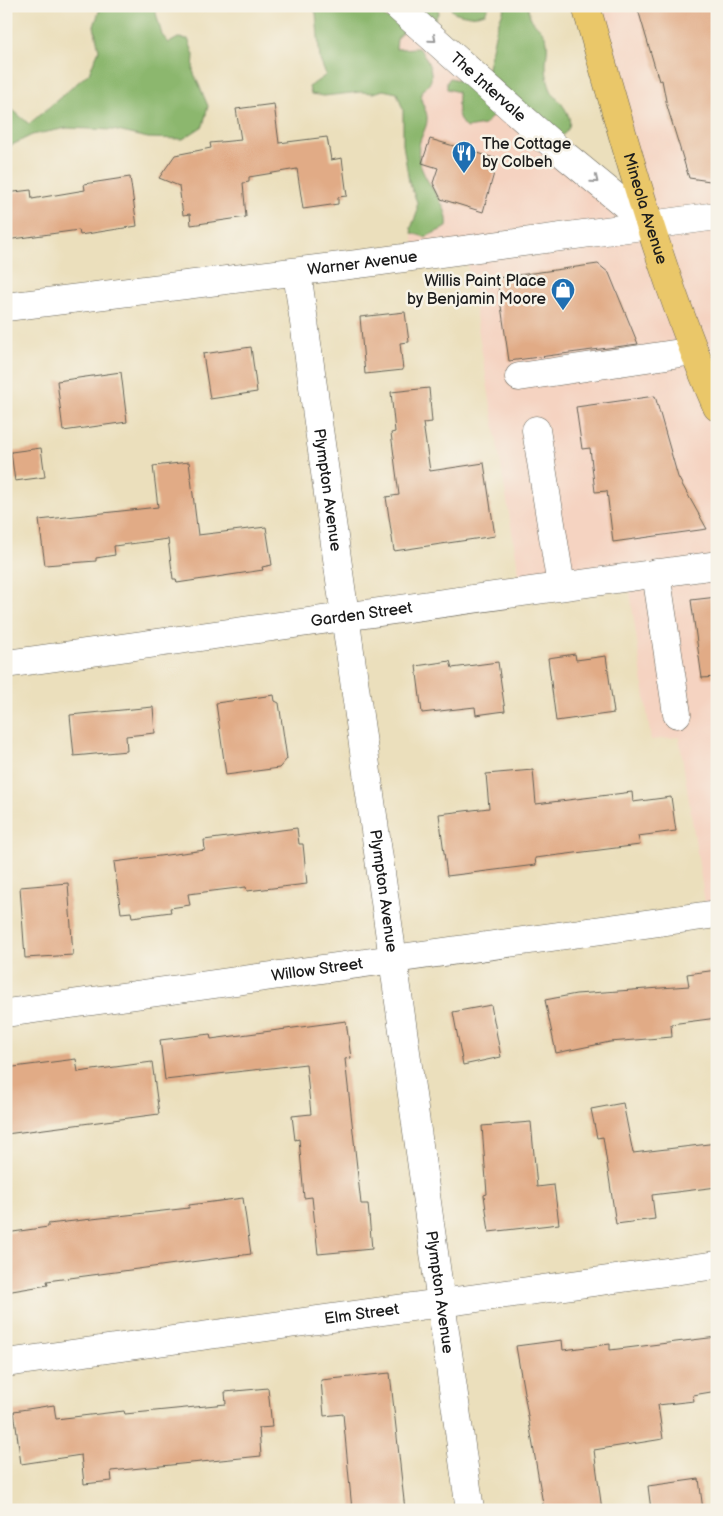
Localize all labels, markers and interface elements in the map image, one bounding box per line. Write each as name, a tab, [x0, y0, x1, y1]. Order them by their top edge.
one-way arrow	[427, 33, 436, 42]
street label: The Intervale	[446, 48, 530, 126]
place label: The Cottage by Colbeh	[482, 135, 572, 172]
restaurant icon: The Cottage by Colbeh	[451, 140, 477, 174]
street label: Mineola Avenue	[619, 151, 672, 267]
one-way arrow	[589, 174, 598, 182]
street label: Warner Avenue	[306, 247, 419, 280]
place label: Willis Paint Place by Benjamin Moore	[407, 272, 547, 309]
shop icon: Willis Paint Place by Benjamin Moore	[550, 277, 576, 311]
street label: Plympton Avenue	[309, 427, 345, 553]
street label: Garden Street	[310, 598, 414, 631]
street label: Plympton Avenue	[366, 828, 402, 954]
street label: Willow Street	[270, 954, 364, 985]
street label: Plympton Avenue	[422, 1229, 458, 1355]
street label: Elm Street	[323, 1299, 400, 1329]

